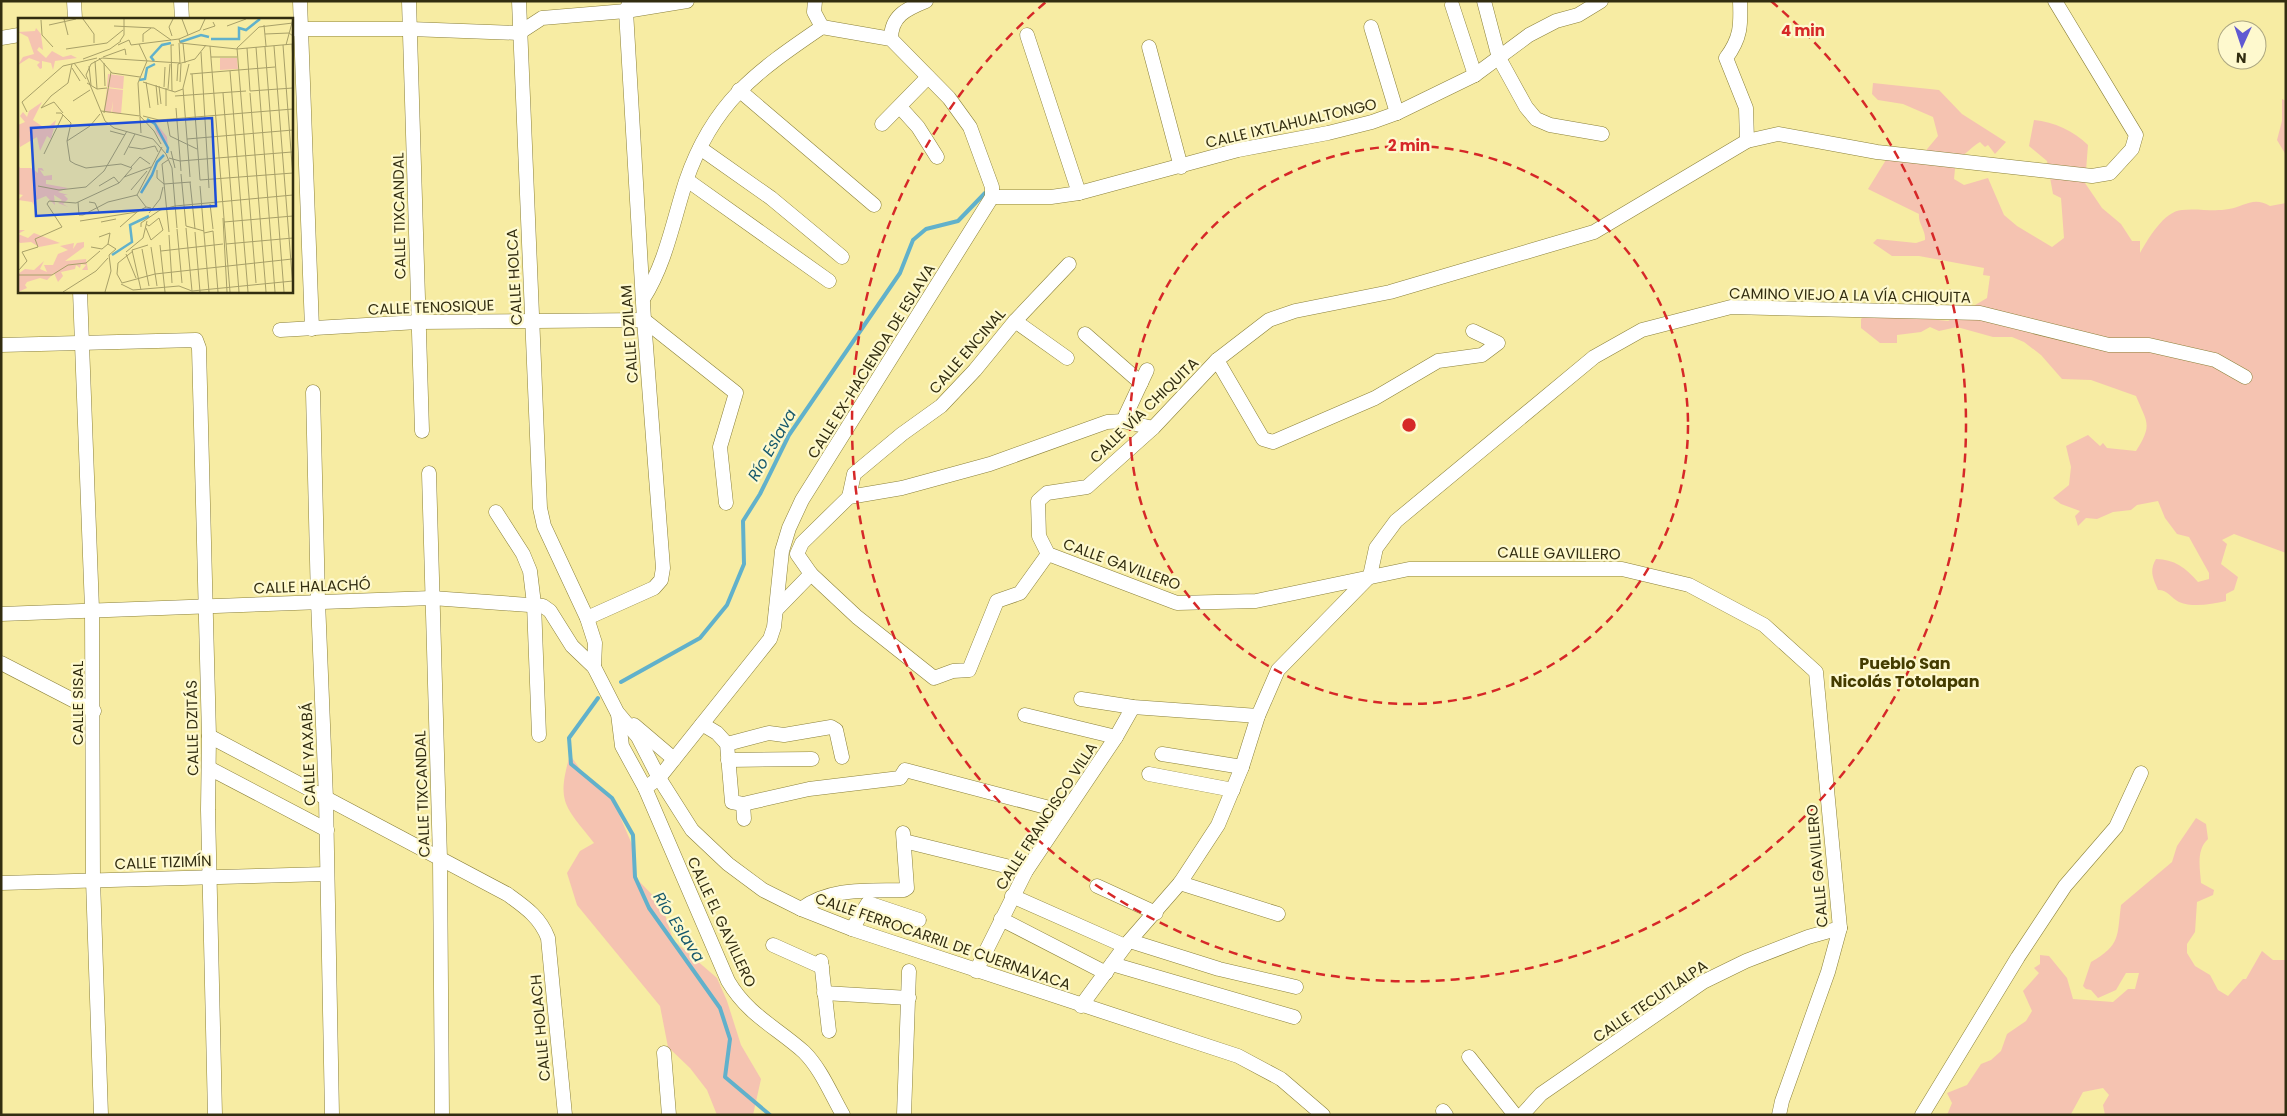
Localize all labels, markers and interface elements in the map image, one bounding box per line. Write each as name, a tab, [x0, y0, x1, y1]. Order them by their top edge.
inset map	[18, 18, 292, 292]
text: 4 min	[1781, 20, 1825, 41]
north arrow	[2217, 20, 2267, 70]
text: N	[2236, 48, 2247, 68]
street label: CALLE IXTLAHUALTONGO	[1203, 93, 1379, 153]
text: 2 min	[1388, 135, 1430, 156]
street label: CALLE TIXCANDAL	[387, 152, 411, 280]
street label: CALLE HOLCA	[501, 228, 527, 326]
street label: CALLE EX-HACIENDA DE ESLAVA	[802, 260, 940, 462]
street label: CAMINO VIEJO A LA VÍA CHIQUITA	[1729, 282, 1971, 308]
street label: CALLE DZILAM	[615, 284, 643, 384]
street label: CALLE TENOSIQUE	[367, 294, 495, 320]
street label: CALLE ENCINAL	[924, 303, 1010, 398]
street label: CALLE VÍA CHIQUITA	[1085, 352, 1203, 468]
water label: Río Eslava	[742, 405, 802, 485]
centre of rings	[1400, 416, 1418, 434]
street label: CALLE GAVILLERO	[1060, 533, 1184, 595]
street label: CALLE GAVILLERO	[1497, 541, 1621, 565]
street label: CALLE HALACHÓ	[253, 573, 371, 599]
district label: Pueblo San Nicolás Totolapan	[1831, 652, 1979, 693]
street label: CALLE SISAL	[67, 660, 88, 745]
street label: CALLE DZITÁS	[181, 680, 203, 776]
street label: CALLE YAXABÁ	[296, 702, 320, 806]
street label: CALLE TIXCANDAL	[409, 730, 435, 858]
street label: CALLE FRANCISCO VILLA	[990, 738, 1102, 894]
street label: CALLE GAVILLERO	[1801, 803, 1833, 928]
street label: CALLE TIZIMÍN	[114, 850, 212, 874]
street label: CALLE EL GAVILLERO	[683, 853, 762, 991]
water label: Río Eslava	[648, 887, 710, 967]
street label: CALLE FERROCARRIL DE CUERNAVACA	[812, 887, 1074, 995]
street label: CALLE TECUTLALPA	[1589, 955, 1711, 1047]
street label: CALLE HOLACH	[525, 974, 555, 1082]

